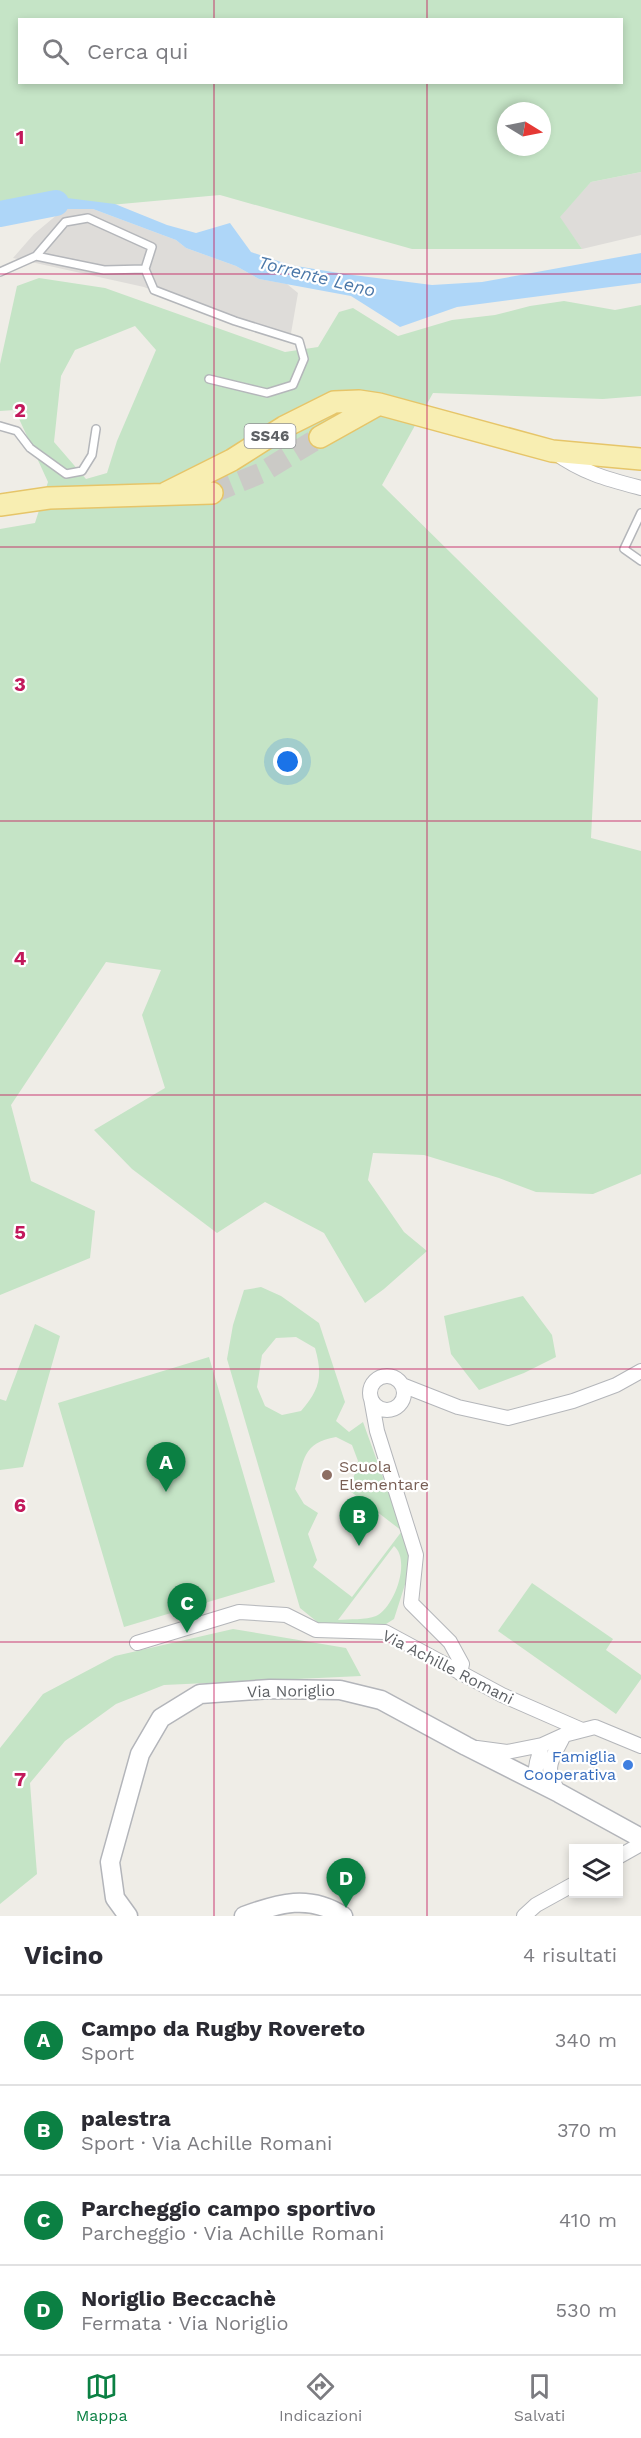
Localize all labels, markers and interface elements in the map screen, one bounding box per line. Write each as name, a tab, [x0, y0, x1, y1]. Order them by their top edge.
search box	[18, 18, 623, 84]
icon: search	[39, 35, 72, 68]
text: Cerca qui	[87, 39, 188, 64]
north arrow	[497, 102, 551, 156]
text: 1	[16, 125, 24, 149]
water label: Torrente Leno	[256, 251, 378, 301]
text: 2	[14, 398, 26, 422]
road number: SS46	[244, 424, 296, 448]
text: 3	[14, 672, 26, 696]
your location	[273, 747, 302, 776]
text: 4	[14, 946, 27, 970]
text: 5	[14, 1220, 26, 1244]
pin: A	[146, 1442, 186, 1492]
place label: Scuola Elementare	[339, 1457, 429, 1494]
marker: Scuola Elementare	[320, 1468, 334, 1482]
text: 6	[14, 1493, 26, 1517]
pin: B	[340, 1496, 378, 1546]
pin: C	[168, 1584, 207, 1633]
street label: Via Achille Romani	[379, 1626, 517, 1708]
street label: Via Noriglio	[247, 1681, 335, 1701]
place label: Famiglia Cooperativa	[523, 1747, 616, 1784]
marker: Famiglia Cooperativa	[621, 1758, 635, 1772]
text: 7	[14, 1767, 26, 1791]
map controls	[569, 1844, 623, 1898]
button: layers	[569, 1844, 623, 1898]
pin: D	[326, 1858, 366, 1908]
text: Vicino	[24, 1940, 103, 1970]
text: 4 risultati	[523, 1943, 617, 1967]
text: Campo da Rugby Rovereto	[81, 2016, 365, 2041]
text: A	[37, 2028, 50, 2052]
text: 340 m	[555, 2028, 617, 2052]
text: Sport	[81, 2041, 134, 2065]
text: palestra	[81, 2106, 171, 2131]
text: B	[37, 2118, 50, 2142]
text: 370 m	[557, 2118, 617, 2142]
text: Sport · Via Achille Romani	[81, 2131, 332, 2155]
text: Parcheggio campo sportivo	[81, 2196, 376, 2221]
text: C	[37, 2208, 50, 2232]
text: 410 m	[559, 2208, 617, 2232]
text: Parcheggio · Via Achille Romani	[81, 2221, 384, 2245]
text: Noriglio Beccachè	[81, 2286, 276, 2311]
text: D	[36, 2298, 51, 2322]
text: 530 m	[555, 2298, 617, 2322]
text: Fermata · Via Noriglio	[81, 2311, 289, 2335]
tab: Mappa	[76, 2370, 127, 2425]
tab: Indicazioni	[279, 2370, 362, 2425]
tab: Salvati	[514, 2370, 565, 2425]

